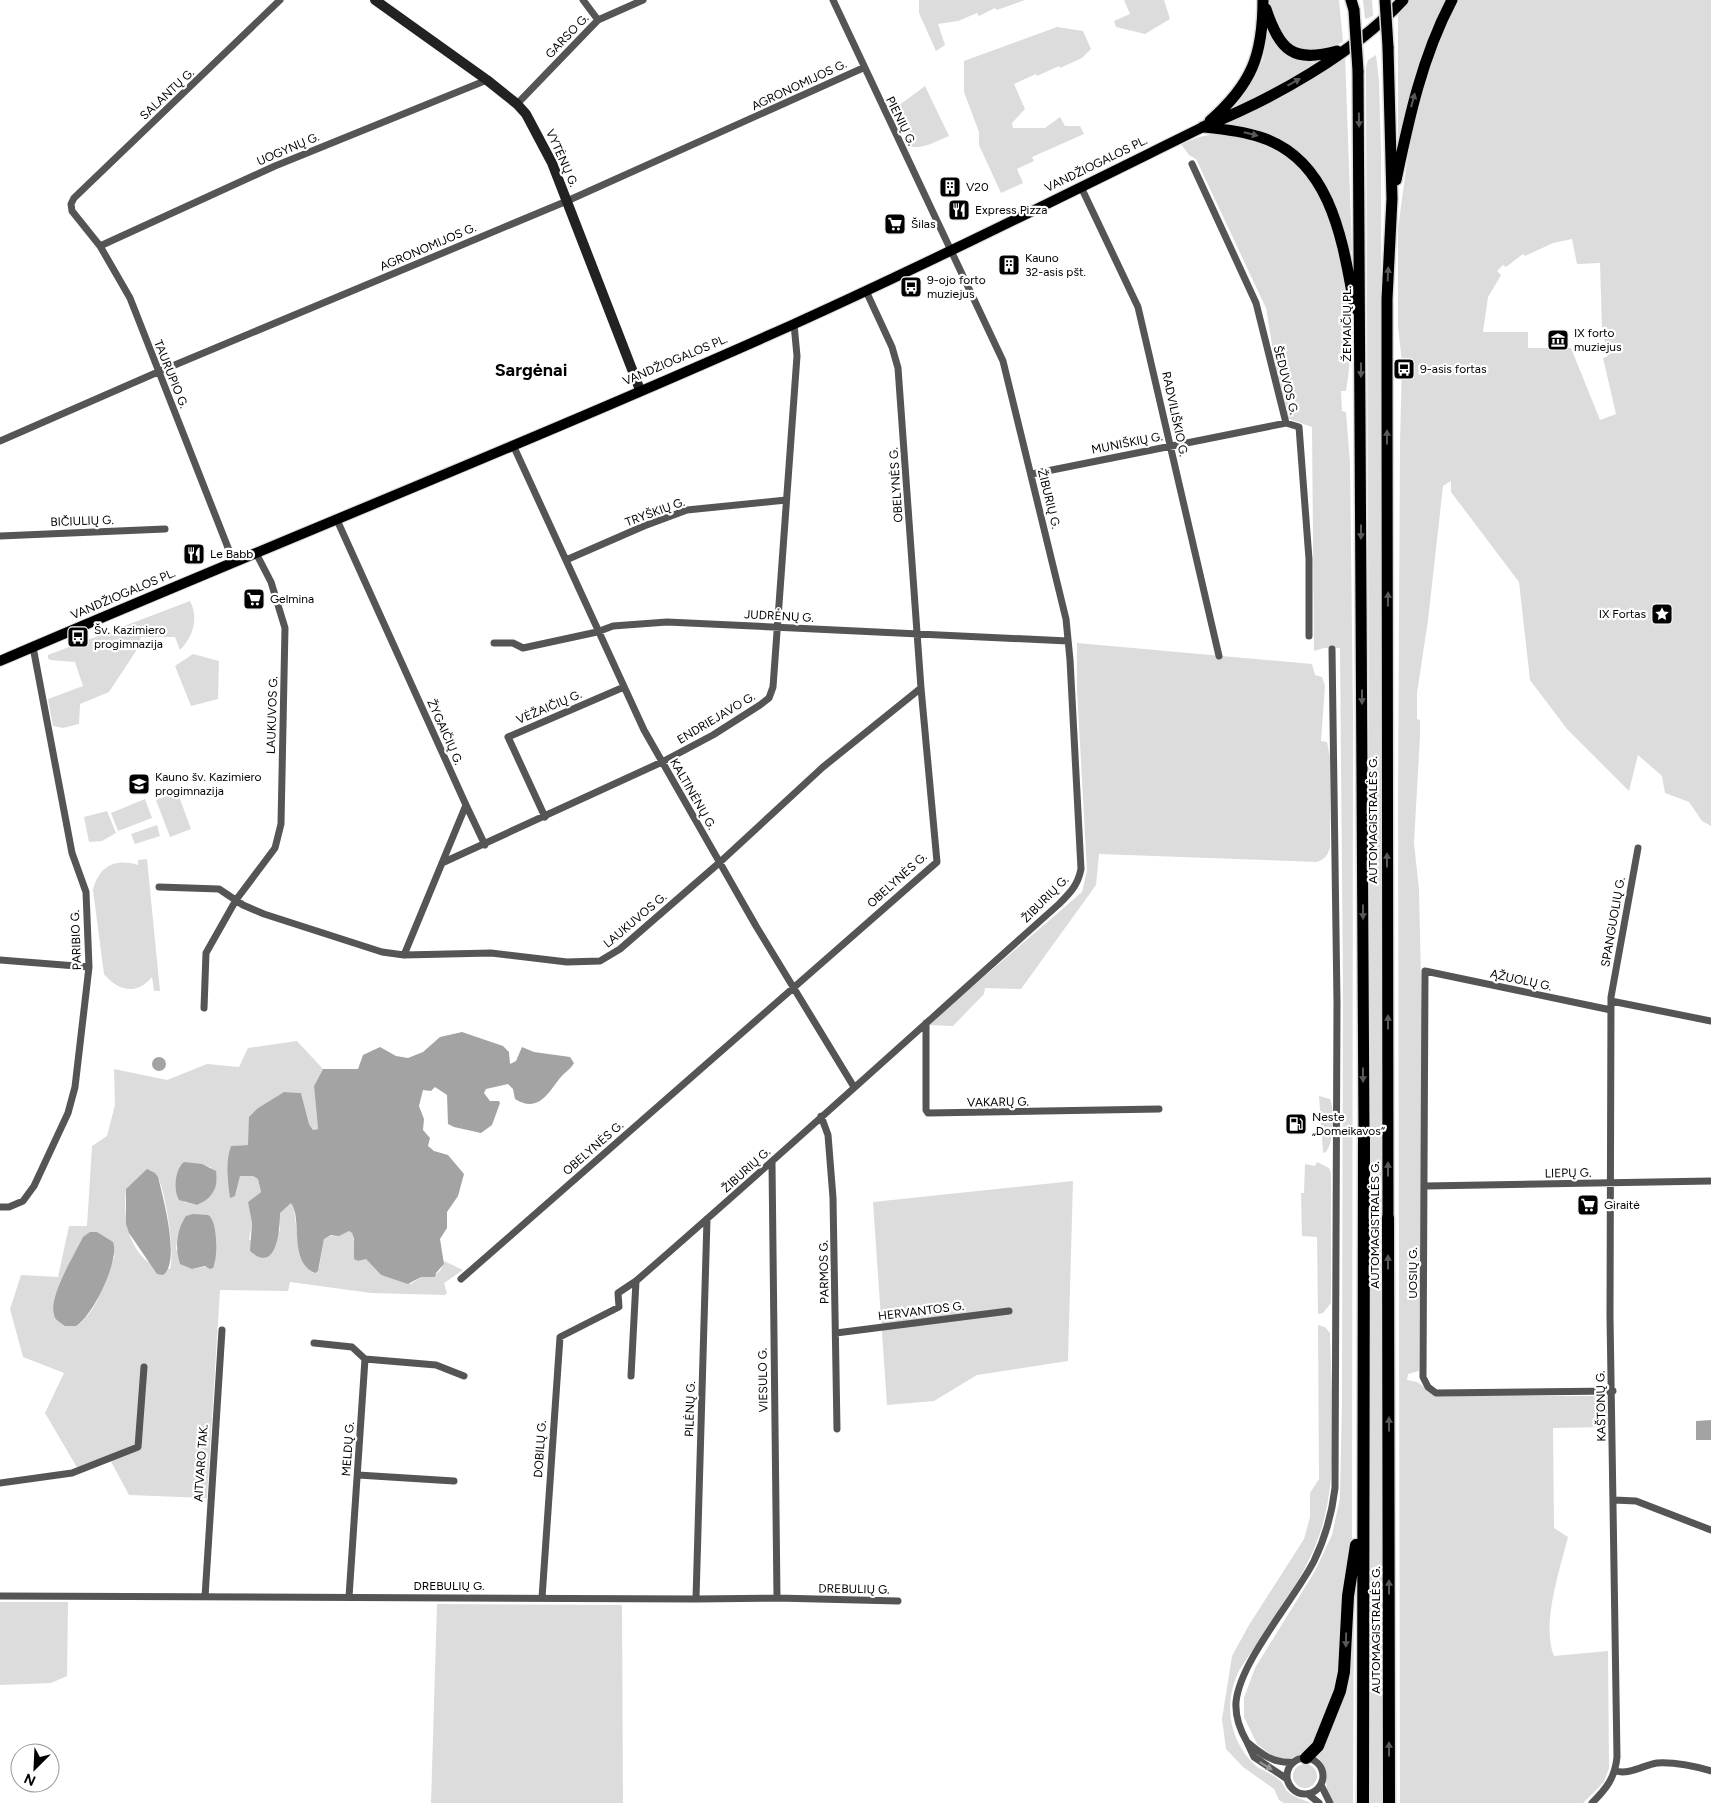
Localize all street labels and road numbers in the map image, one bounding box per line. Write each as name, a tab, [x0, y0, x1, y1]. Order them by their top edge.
street label: GARSO G.	[543, 11, 591, 61]
street label: AGRONOMIJOS G.	[749, 57, 849, 113]
street label: SALANTŲ G.	[137, 65, 197, 123]
street label: PIENIŲ G.	[883, 94, 919, 148]
street label: VYTĖNŲ G.	[543, 127, 581, 189]
street label: UOGYNŲ G.	[255, 130, 321, 168]
street label: VANDŽIOGALOS PL.	[1042, 133, 1150, 195]
street label: AGRONOMIJOS G.	[378, 220, 478, 274]
street label: ŽEMAIČIŲ PL.	[1340, 286, 1354, 362]
street label: VANDŽIOGALOS PL.	[621, 332, 729, 388]
street label: TAURUPIO G.	[151, 338, 191, 410]
street label: ŠEDUVOS G.	[1271, 344, 1301, 416]
street label: RADVILIŠKIO G.	[1159, 370, 1191, 458]
street label: MUNIŠKIŲ G.	[1090, 429, 1164, 457]
street label: OBELYNĖS G.	[886, 447, 906, 523]
street label: ŽIBURIŲ G.	[1035, 468, 1063, 530]
street label: TRYŠKIŲ G.	[623, 495, 687, 529]
street label: BIČIULIŲ G.	[50, 513, 114, 529]
street label: VANDŽIOGALOS PL.	[69, 566, 177, 622]
street label: JUDRĖNŲ G.	[744, 607, 814, 625]
street label: LAUKUVOS G.	[264, 676, 280, 754]
street label: VĖŽAIČIŲ G.	[514, 687, 584, 727]
street label: ENDRIEJAVO G.	[674, 689, 758, 747]
street label: ŽYGAIČIŲ G.	[424, 697, 466, 767]
street label: KALTINĖNŲ G.	[667, 756, 719, 832]
street label: AUTOMAGISTRALĖS G.	[1366, 756, 1380, 884]
street label: OBELYNĖS G.	[864, 850, 930, 910]
street label: ŽIBURIŲ G.	[1019, 873, 1071, 925]
street label: SPANGUOLIŲ G.	[1598, 876, 1628, 968]
street label: LAUKUVOS G.	[601, 890, 669, 950]
street label: PARIBIO G.	[68, 910, 84, 970]
street label: ĄŽUOLŲ G.	[1489, 967, 1553, 993]
street label: VAKARŲ G.	[967, 1094, 1029, 1110]
street label: OBELYNĖS G.	[560, 1118, 626, 1178]
street label: ŽIBURIŲ G.	[719, 1145, 773, 1195]
street label: AUTOMAGISTRALĖS G.	[1368, 1161, 1382, 1289]
street label: LIEPŲ G.	[1545, 1166, 1591, 1180]
street label: PARMOS G.	[816, 1240, 832, 1304]
street label: UOSIŲ G.	[1406, 1247, 1420, 1299]
street label: HERVANTOS G.	[877, 1299, 965, 1323]
street label: VIESULO G.	[755, 1348, 771, 1412]
street label: KAŠTONŲ G.	[1593, 1370, 1609, 1442]
street label: PILĖNŲ G.	[682, 1381, 698, 1437]
street label: DOBILŲ G.	[531, 1420, 549, 1478]
street label: MELDŲ G.	[339, 1421, 357, 1477]
street label: AITVARO TAK.	[191, 1424, 211, 1502]
street label: AUTOMAGISTRALĖS G.	[1369, 1566, 1383, 1694]
street label: DREBULIŲ G.	[413, 1579, 485, 1593]
street label: DREBULIŲ G.	[818, 1581, 890, 1597]

